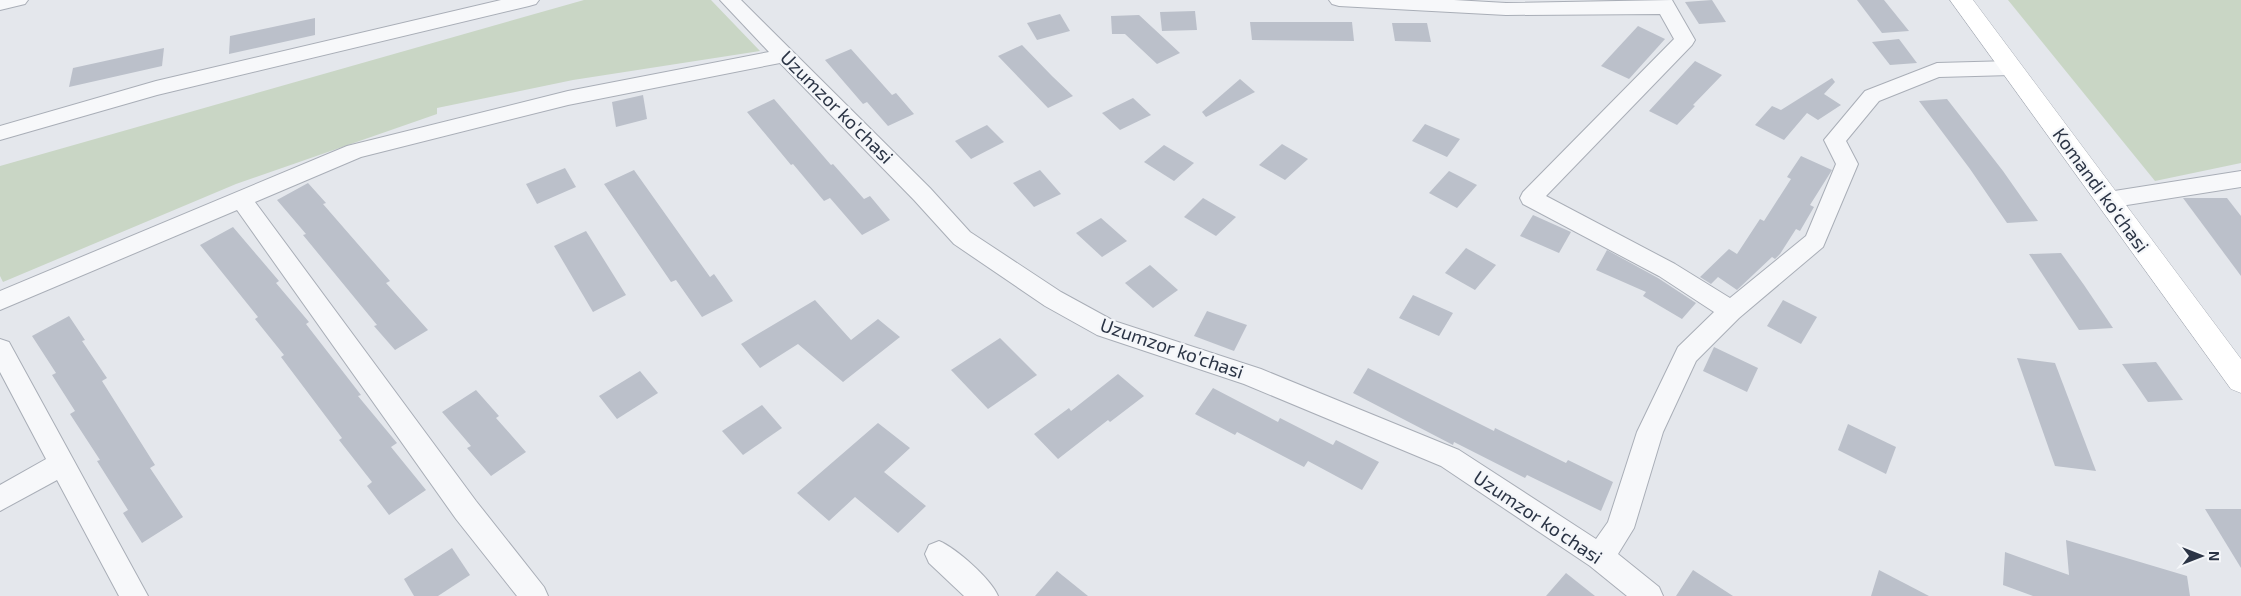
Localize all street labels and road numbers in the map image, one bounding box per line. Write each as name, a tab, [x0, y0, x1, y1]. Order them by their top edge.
street label: Uzumzor ko'chasi	[776, 45, 899, 168]
street label: Komandi ko‘chasi	[2049, 123, 2154, 256]
street label: Uzumzor ko'chasi	[1097, 312, 1247, 383]
street label: Uzumzor ko'chasi	[1470, 465, 1607, 568]

